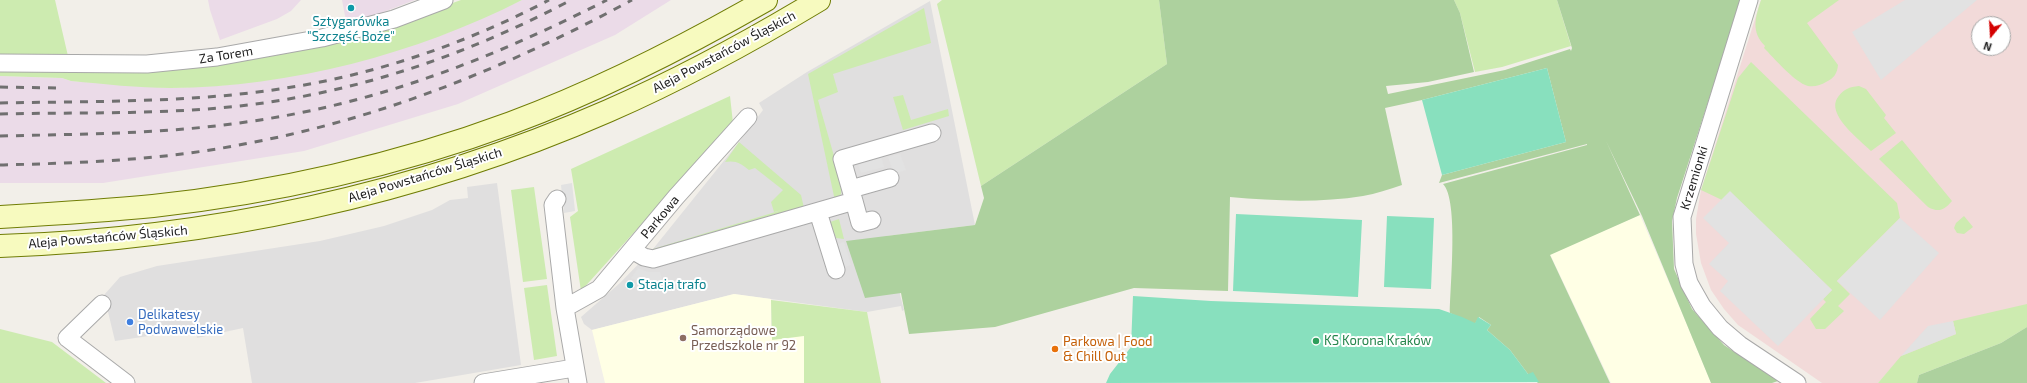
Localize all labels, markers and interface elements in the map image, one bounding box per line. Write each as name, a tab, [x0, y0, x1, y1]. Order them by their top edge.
marker: Sztygarówka "Szczęść Boże"	[346, 3, 356, 13]
street label: Aleja Powstańców Śląskich	[650, 8, 798, 96]
place label: Sztygarówka "Szczęść Boże"	[307, 14, 395, 45]
north arrow	[1971, 16, 2011, 56]
text: N	[1982, 40, 1993, 54]
street label: Za Torem	[198, 43, 254, 67]
street label: Aleja Powstańców Śląskich	[346, 144, 504, 206]
street label: Krzemionki	[1677, 144, 1711, 212]
street label: Parkowa	[637, 192, 683, 242]
street label: Aleja Powstańców Śląskich	[28, 222, 188, 252]
place label: Stacja trafo	[638, 277, 706, 293]
marker: Stacja trafo	[625, 280, 635, 290]
place label: Delikatesy Podwawelskie	[138, 307, 223, 338]
marker: Delikatesy Podwawelskie	[125, 317, 135, 327]
place label: Samorządowe Przedszkole nr 92	[691, 323, 796, 354]
marker: Samorządowe Przedszkole nr 92	[678, 333, 688, 343]
place label: KS Korona Kraków	[1324, 333, 1431, 349]
place label: Parkowa | Food & Chill Out	[1063, 334, 1153, 365]
marker: KS Korona Kraków	[1311, 336, 1321, 346]
marker: Parkowa | Food & Chill Out	[1050, 344, 1060, 354]

